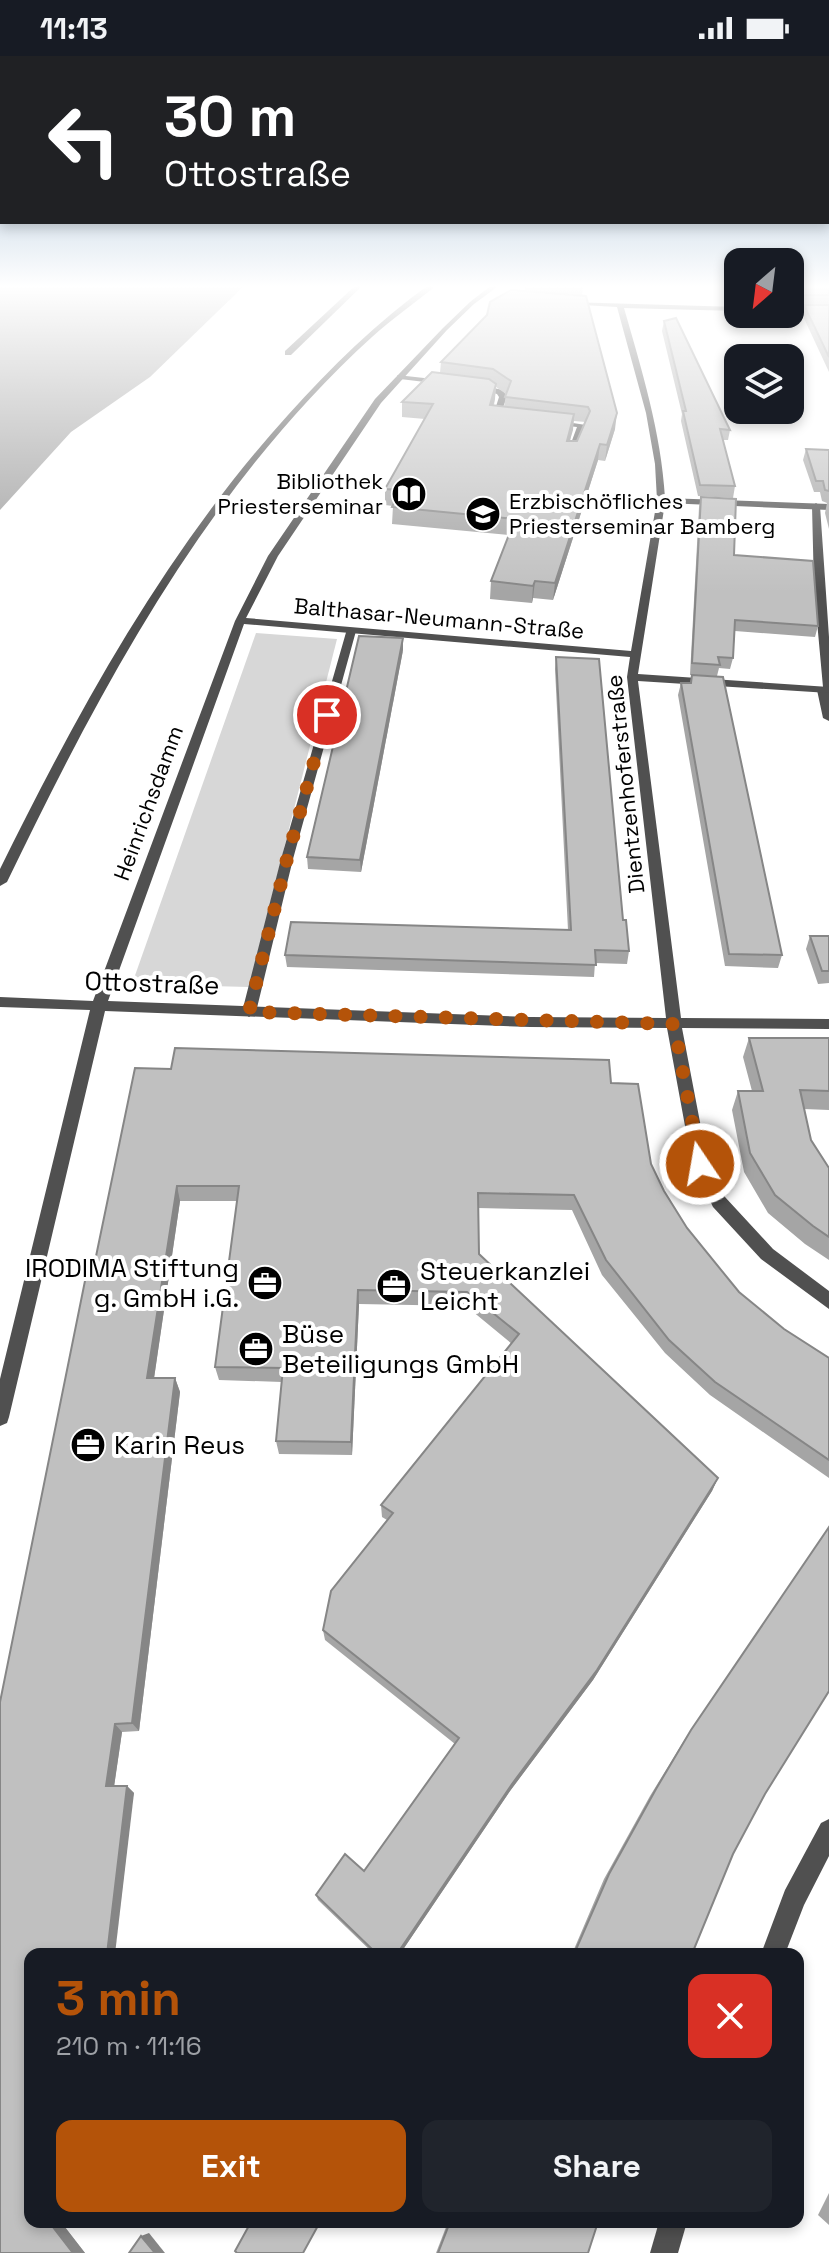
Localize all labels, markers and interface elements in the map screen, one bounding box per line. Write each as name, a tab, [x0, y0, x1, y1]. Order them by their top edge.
text: 11:13	[40, 9, 108, 48]
text: 30 m	[164, 81, 296, 152]
icon: left	[32, 88, 136, 192]
text: Ottostraße	[164, 151, 351, 197]
north arrow	[724, 248, 804, 328]
map controls	[724, 248, 804, 424]
button: layers	[724, 344, 804, 424]
place label: Bibliothek Priesterseminar	[218, 467, 383, 520]
library icon: Bibliothek Priesterseminar	[390, 475, 428, 513]
place label: Erzbischöfliches Priesterseminar Bamberg	[509, 487, 775, 540]
school or university icon: Erzbischöfliches Priesterseminar Bamberg	[464, 495, 502, 533]
street label: Balthasar-Neumann-Straße	[293, 591, 585, 645]
street label: Dientzenhoferstraße	[600, 673, 650, 895]
pin	[293, 681, 361, 749]
icon: arrive	[305, 693, 349, 737]
street label: Heinrichsdamm	[107, 722, 189, 884]
street label: Ottostraße	[84, 964, 220, 1002]
position arrow	[658, 1122, 742, 1206]
place label: IRODIMA Stiftung g. GmbH i.G.	[25, 1251, 239, 1315]
place label: Steuerkanzlei Leicht	[420, 1254, 590, 1318]
office icon: IRODIMA Stiftung g. GmbH i.G.	[246, 1264, 284, 1302]
office icon: Steuerkanzlei Leicht	[375, 1267, 413, 1305]
place label: Büse Beteiligungs GmbH	[282, 1317, 519, 1381]
office icon: Büse Beteiligungs GmbH	[237, 1330, 275, 1368]
office icon: Karin Reus	[69, 1426, 107, 1464]
place label: Karin Reus	[114, 1428, 245, 1462]
text: 3 min	[56, 1968, 181, 2029]
button: close	[688, 1974, 772, 2058]
text: 210 m · 11:16	[56, 2029, 202, 2063]
button: Exit	[56, 2120, 406, 2212]
button: Share	[422, 2120, 772, 2212]

